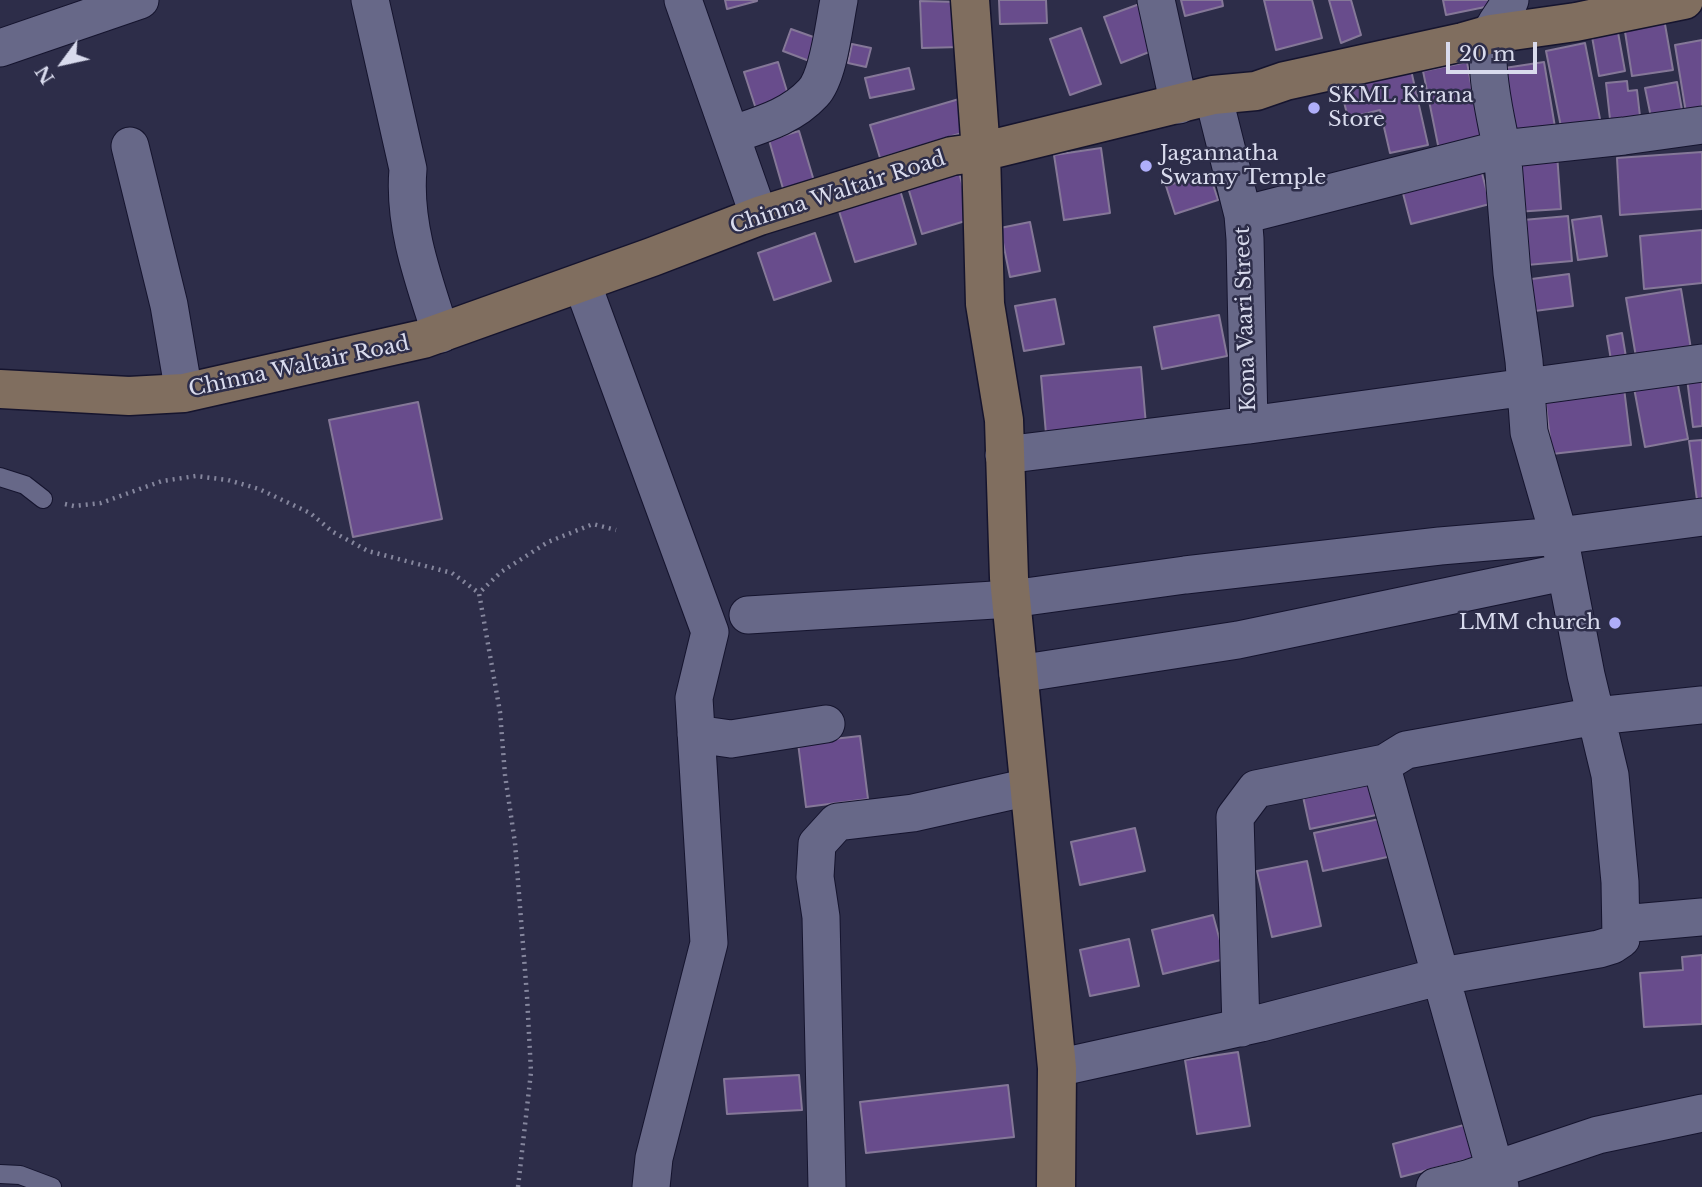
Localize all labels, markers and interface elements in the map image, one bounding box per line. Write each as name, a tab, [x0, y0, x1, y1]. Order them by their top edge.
north arrow	[28, 28, 98, 98]
scale bar	[1450, 28, 1541, 72]
text: 20 m	[1459, 41, 1516, 67]
text: N	[30, 61, 59, 88]
place label: SKML Kirana Store	[1328, 83, 1473, 133]
marker: SKML Kirana Store	[1306, 100, 1322, 116]
place label: Jagannatha Swamy Temple	[1160, 141, 1326, 191]
street label: Chinna Waltair Road	[727, 146, 949, 240]
marker: Jagannatha Swamy Temple	[1138, 158, 1154, 174]
street label: Kona Vaari Street	[1230, 226, 1262, 412]
street label: Chinna Waltair Road	[186, 331, 412, 403]
place label: LMM church	[1459, 610, 1601, 636]
marker: LMM church	[1607, 615, 1623, 631]

